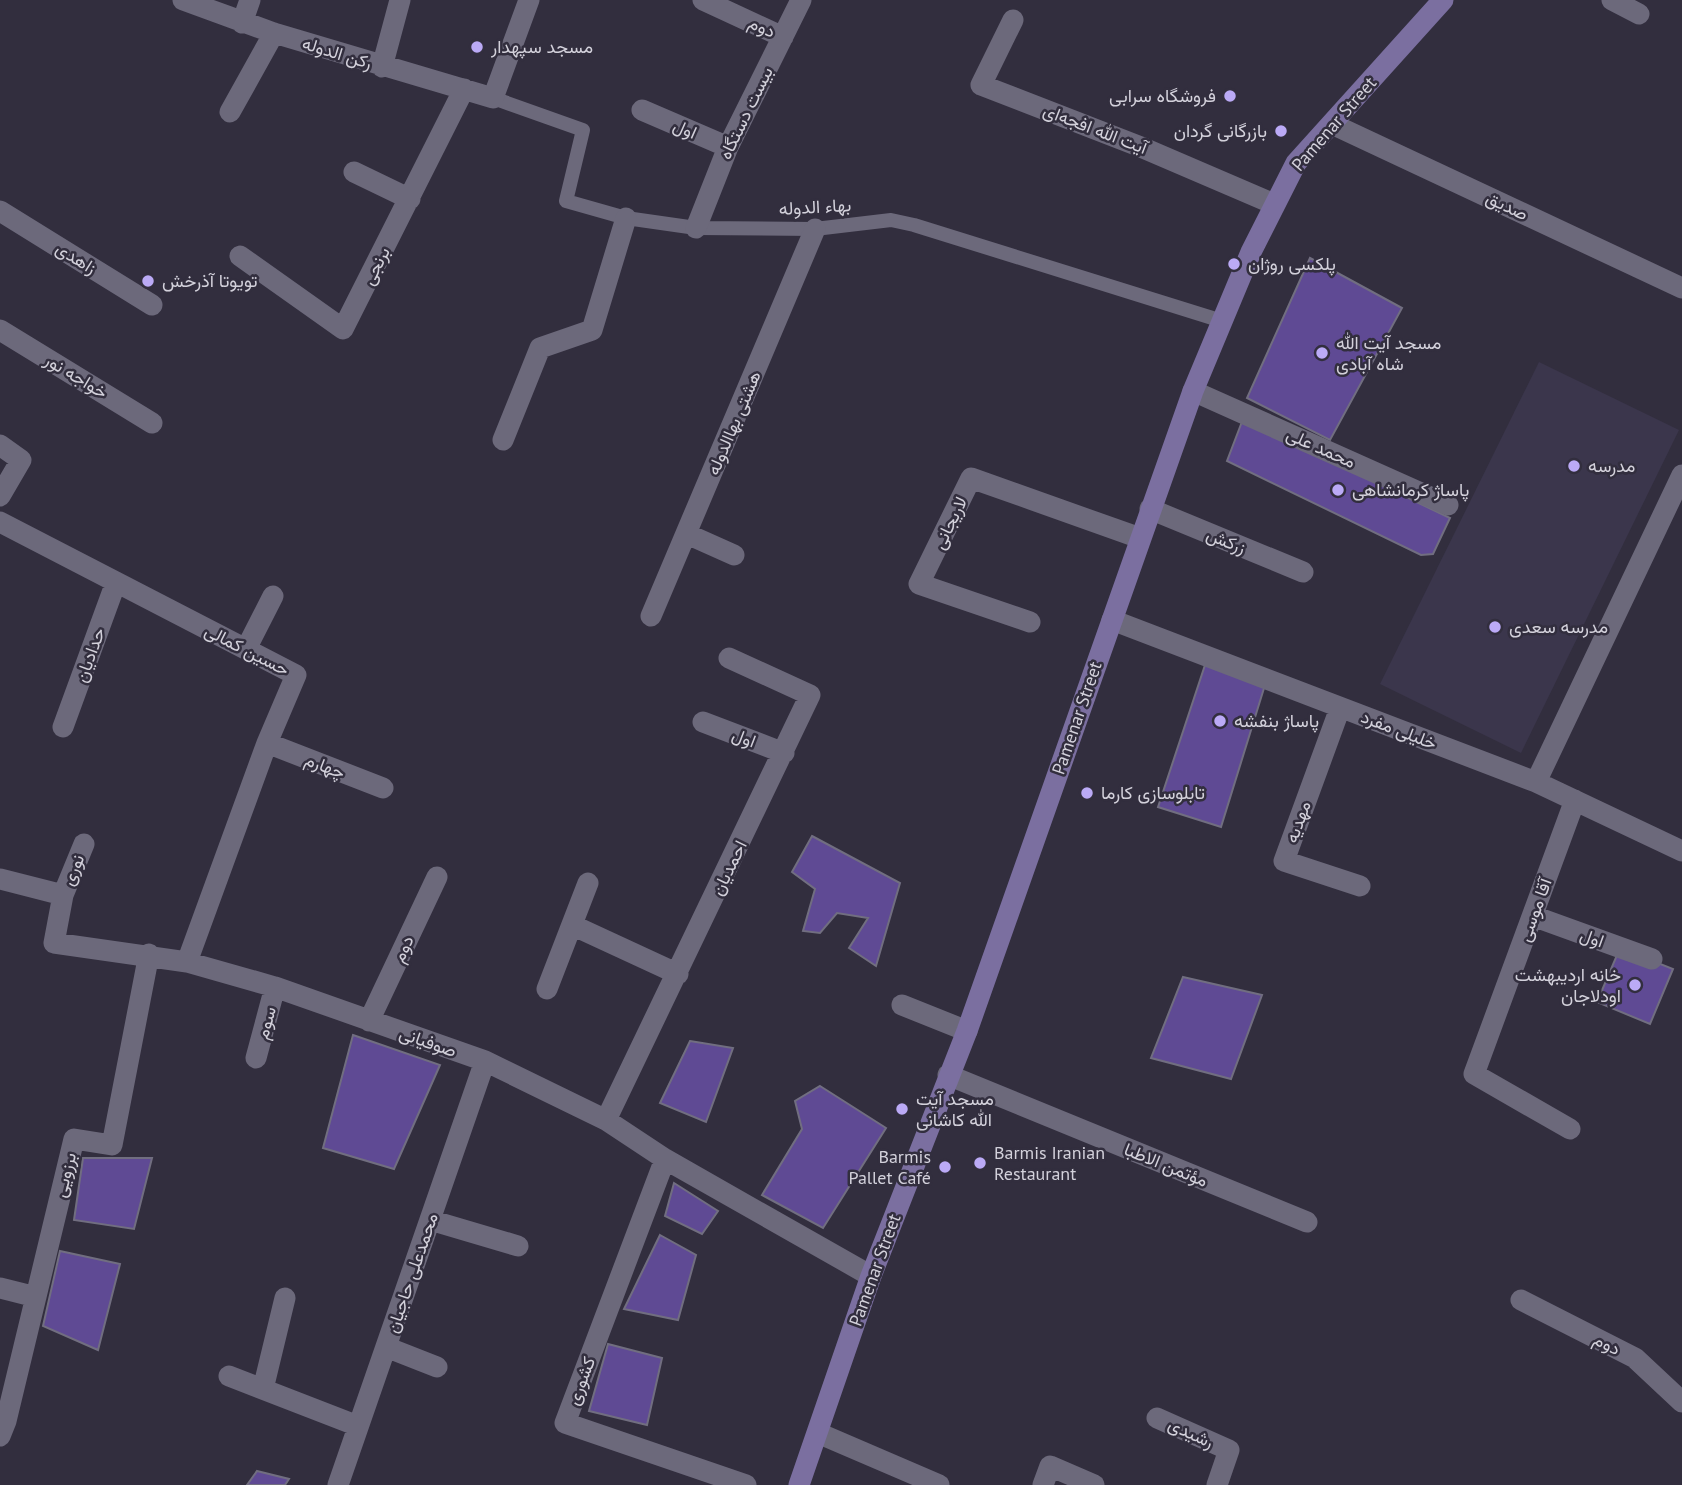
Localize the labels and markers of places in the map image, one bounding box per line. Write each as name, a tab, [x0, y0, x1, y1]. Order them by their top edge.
place label: مسجد سپهدار	[490, 35, 593, 59]
marker: مسجد سپهدار	[469, 39, 485, 55]
place label: فروشگاه سرابی	[1109, 84, 1216, 107]
marker: فروشگاه سرابی	[1222, 88, 1238, 104]
place label: بازرگانی گردان	[1174, 119, 1267, 142]
marker: بازرگانی گردان	[1273, 123, 1289, 139]
place label: پلکسی روژان	[1248, 252, 1336, 276]
marker: پلکسی روژان	[1226, 256, 1242, 272]
place label: تویوتا آذرخش	[162, 269, 257, 292]
marker: تویوتا آذرخش	[140, 273, 156, 289]
place label: مسجد آیت الله شاه آبادی	[1336, 331, 1441, 375]
marker: مسجد آیت الله شاه آبادی	[1314, 345, 1330, 361]
place label: مدرسه	[1588, 454, 1635, 477]
marker: مدرسه	[1566, 458, 1582, 474]
place label: پاساژ کرمانشاهی	[1352, 478, 1469, 502]
marker: پاساژ کرمانشاهی	[1330, 482, 1346, 498]
place label: مدرسه سعدی	[1509, 615, 1608, 638]
marker: مدرسه سعدی	[1487, 619, 1503, 635]
place label: پاساژ بنفشه	[1234, 709, 1319, 733]
marker: پاساژ بنفشه	[1212, 713, 1228, 729]
place label: تابلوسازی کارما	[1101, 781, 1205, 804]
marker: تابلوسازی کارما	[1079, 785, 1095, 801]
place label: خانه اردیبهشت اودلاجان	[1515, 963, 1621, 1007]
marker: خانه اردیبهشت اودلاجان	[1627, 977, 1643, 993]
place label: مسجد آیت الله کاشانی	[916, 1087, 994, 1131]
marker: مسجد آیت الله کاشانی	[894, 1101, 910, 1117]
place label: Barmis Iranian Restaurant	[994, 1141, 1105, 1185]
place label: Barmis Pallet Café	[848, 1145, 931, 1189]
marker: Barmis Iranian Restaurant	[972, 1155, 988, 1171]
marker: Barmis Pallet Café	[937, 1159, 953, 1175]

